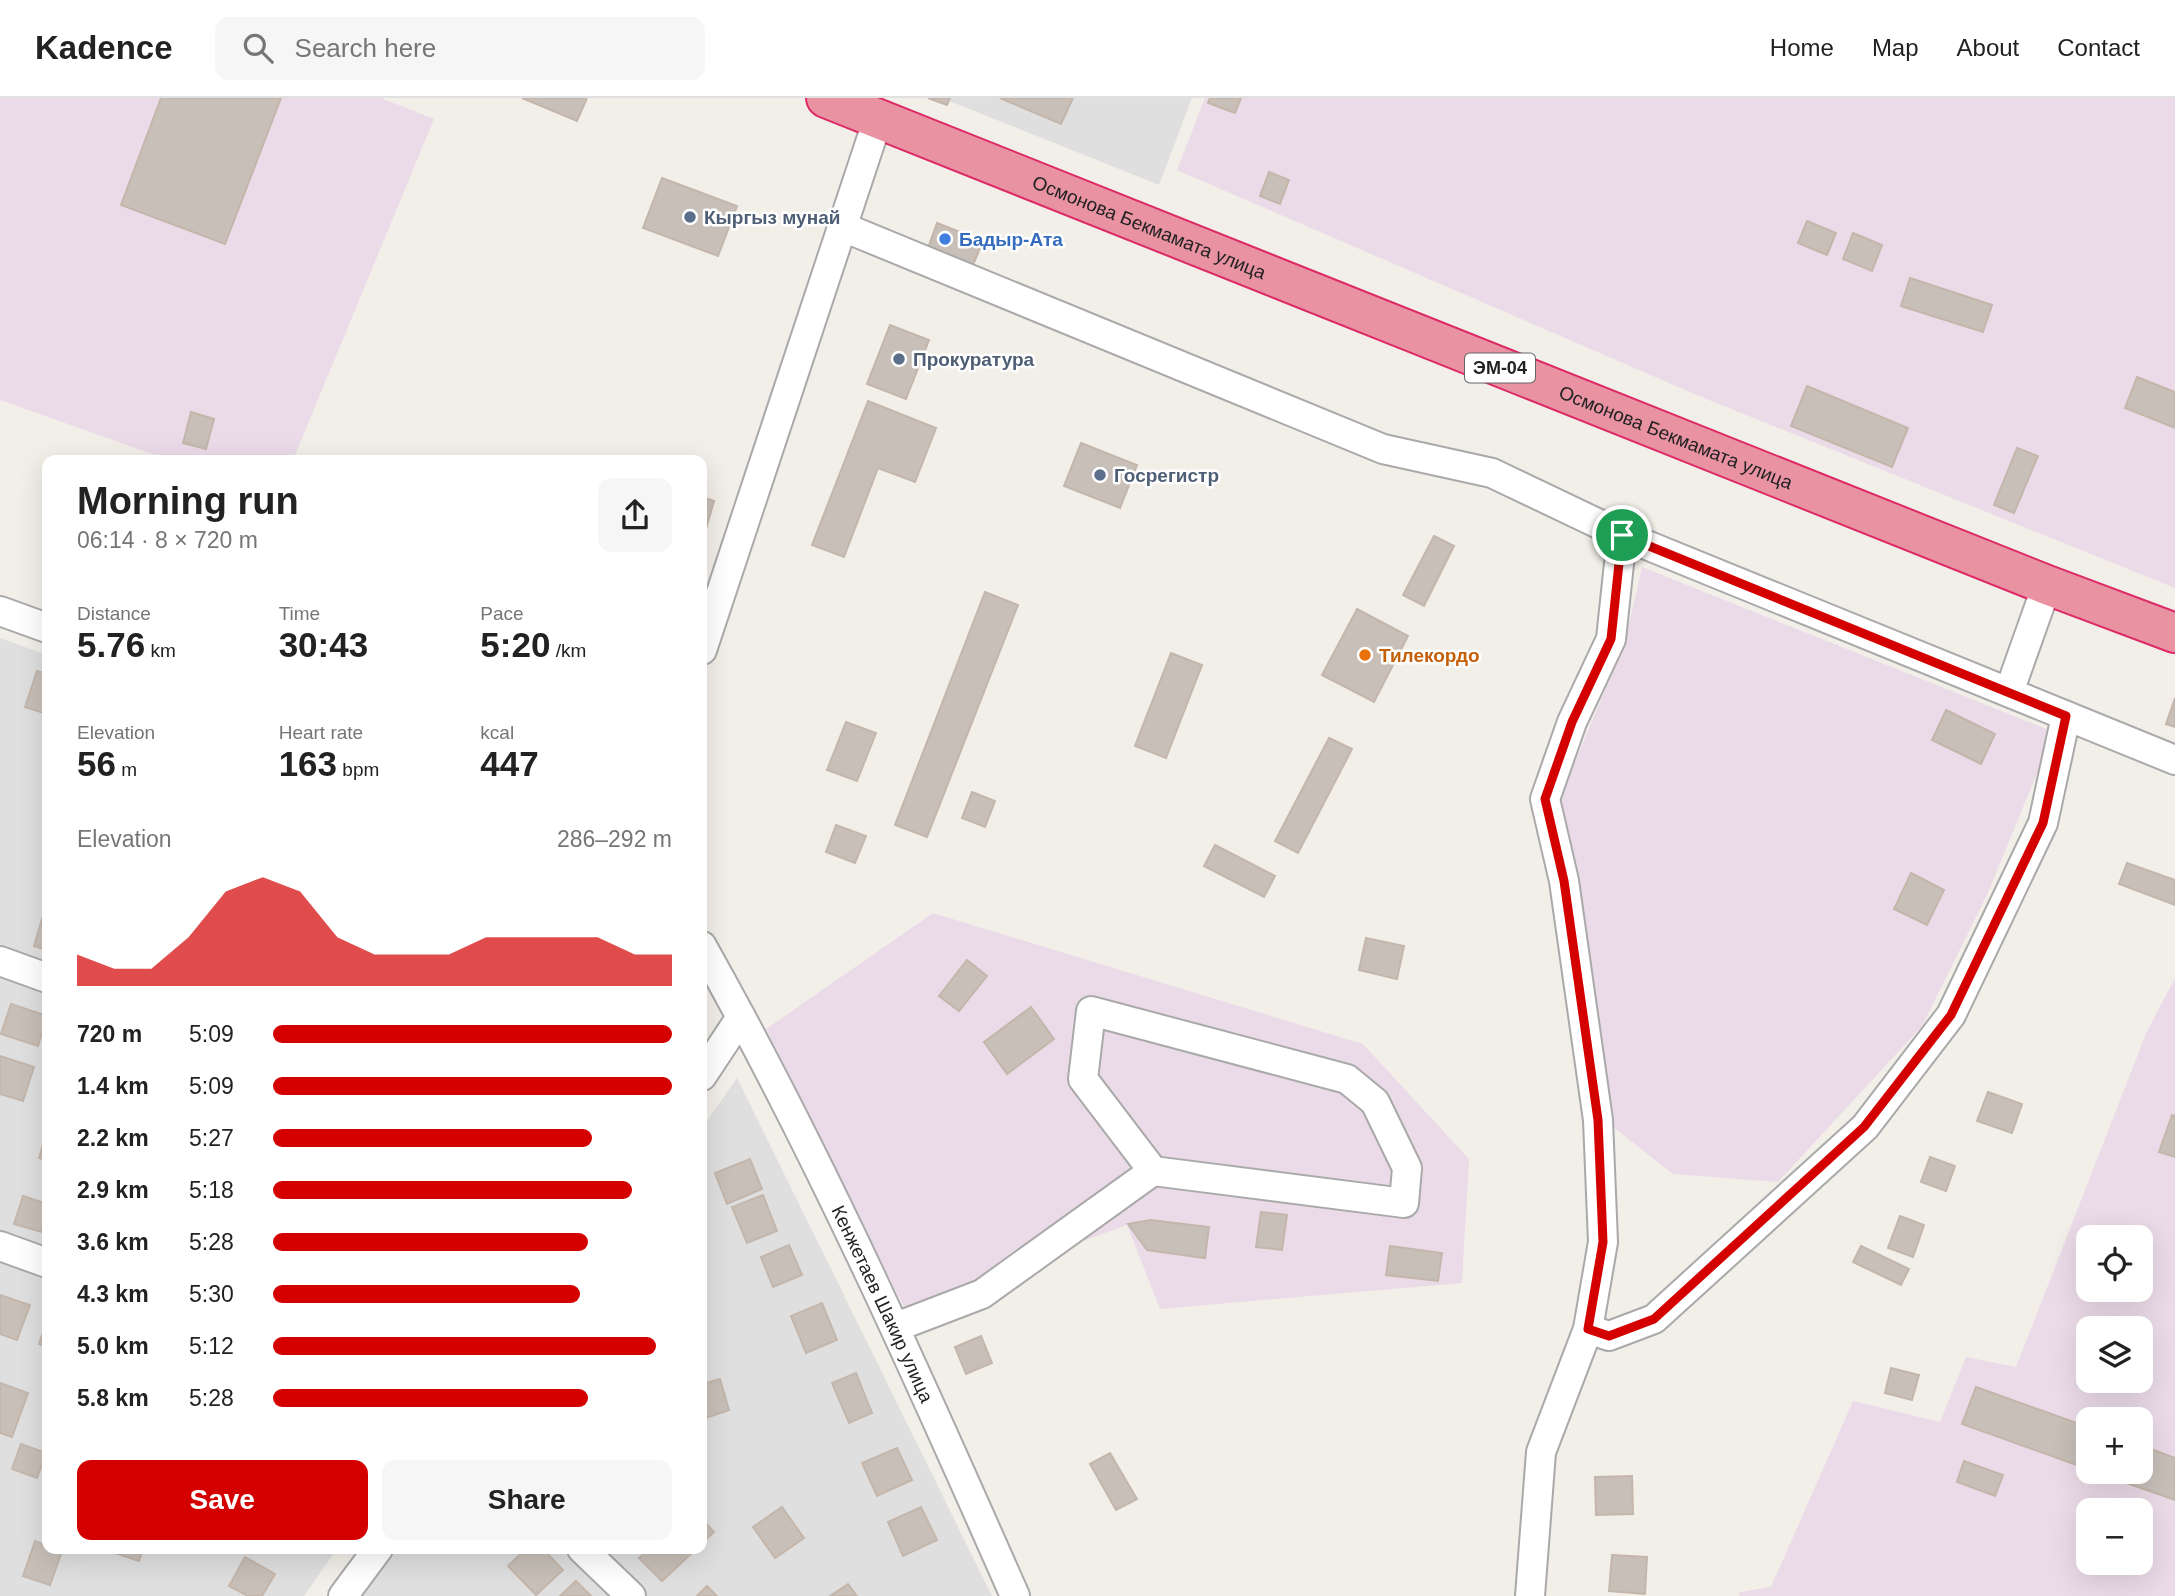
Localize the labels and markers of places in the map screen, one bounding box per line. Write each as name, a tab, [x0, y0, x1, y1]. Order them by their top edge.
place label: Кыргыз мунай	[704, 207, 840, 228]
marker: Кыргыз мунай	[682, 209, 698, 225]
place label: Бадыр-Ата	[959, 229, 1063, 250]
marker: Бадыр-Ата	[937, 231, 953, 247]
place label: Прокуратура	[913, 349, 1035, 370]
marker: Прокуратура	[891, 351, 907, 367]
place label: Госрегистр	[1114, 465, 1219, 486]
marker: Госрегистр	[1092, 467, 1108, 483]
pin	[1592, 505, 1652, 565]
place label: Тилекордо	[1379, 645, 1480, 666]
marker: Тилекордо	[1357, 647, 1373, 663]

